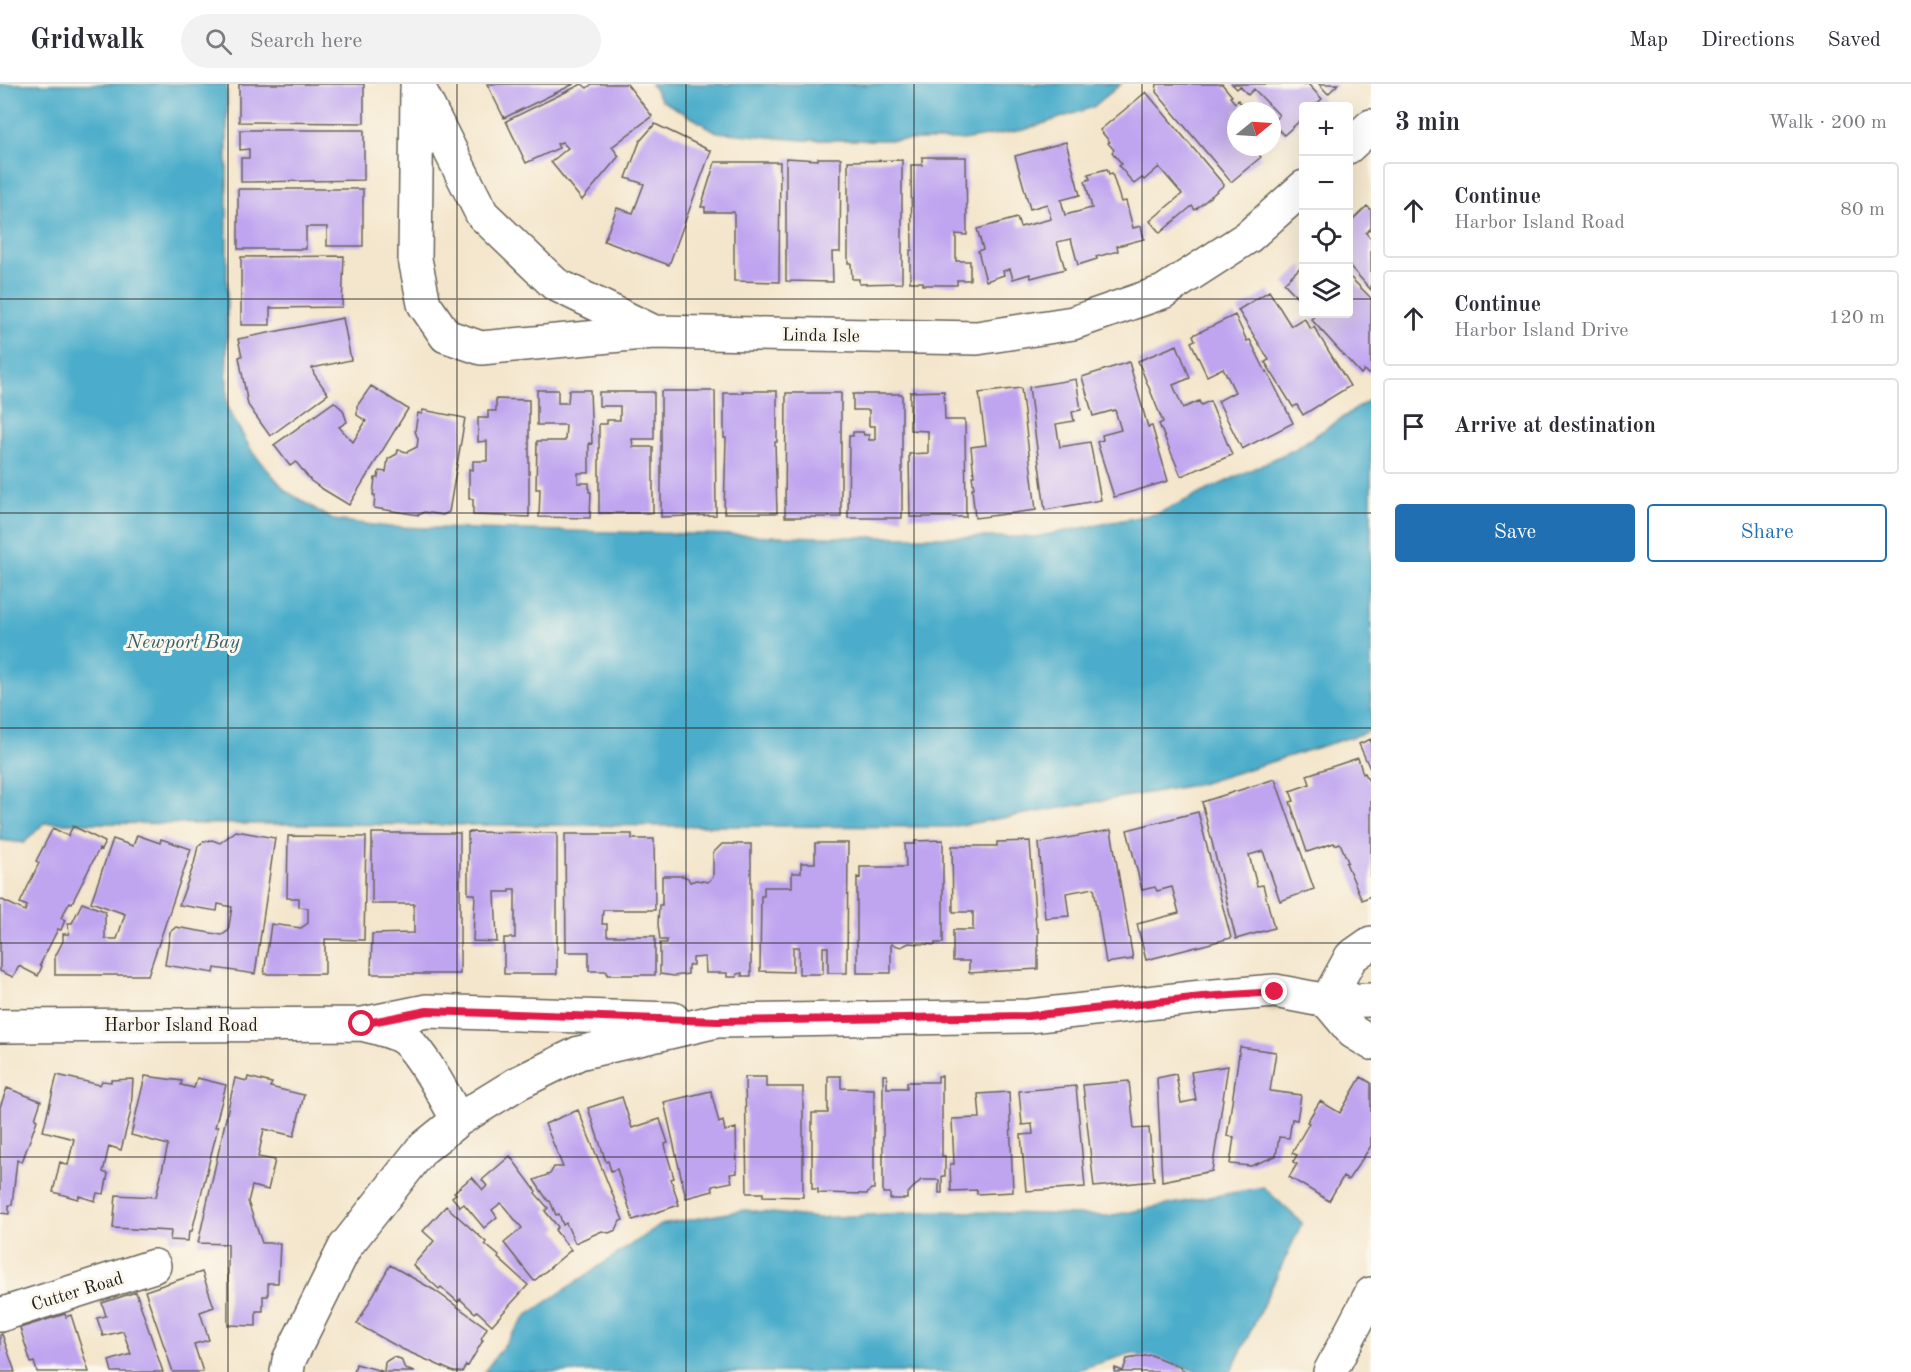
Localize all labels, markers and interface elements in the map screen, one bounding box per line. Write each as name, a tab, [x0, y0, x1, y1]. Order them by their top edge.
search box	[181, 14, 601, 68]
icon: search	[202, 25, 235, 58]
text: Gridwalk	[30, 27, 145, 55]
text: Search here	[250, 30, 362, 52]
text: Map	[1629, 30, 1668, 51]
text: Directions	[1701, 30, 1795, 51]
text: Saved	[1828, 30, 1881, 51]
north arrow	[1227, 102, 1281, 156]
map controls	[1299, 102, 1353, 318]
button: +	[1299, 102, 1353, 156]
text: 3 min	[1395, 110, 1460, 136]
text: Walk · 200 m	[1768, 113, 1887, 133]
button: −	[1299, 156, 1353, 210]
text: Continue	[1454, 186, 1541, 208]
icon: ahead	[1397, 194, 1430, 227]
text: 80 m	[1840, 200, 1885, 220]
button: locate	[1299, 210, 1353, 264]
text: Harbor Island Road	[1454, 213, 1625, 233]
button: layers	[1299, 264, 1353, 318]
text: Continue	[1454, 294, 1541, 316]
icon: ahead	[1397, 302, 1430, 335]
text: 120 m	[1829, 308, 1885, 328]
text: Harbor Island Drive	[1454, 321, 1629, 341]
street label: Linda Isle	[782, 326, 860, 346]
icon: arrive	[1397, 410, 1430, 443]
text: Arrive at destination	[1454, 415, 1656, 437]
button: Save	[1395, 504, 1635, 562]
button: Share	[1647, 504, 1887, 562]
water label: Newport Bay	[125, 633, 241, 653]
route end	[1261, 978, 1287, 1004]
route start	[348, 1010, 374, 1036]
street label: Harbor Island Road	[104, 1017, 258, 1035]
street label: Cutter Road	[29, 1269, 125, 1314]

